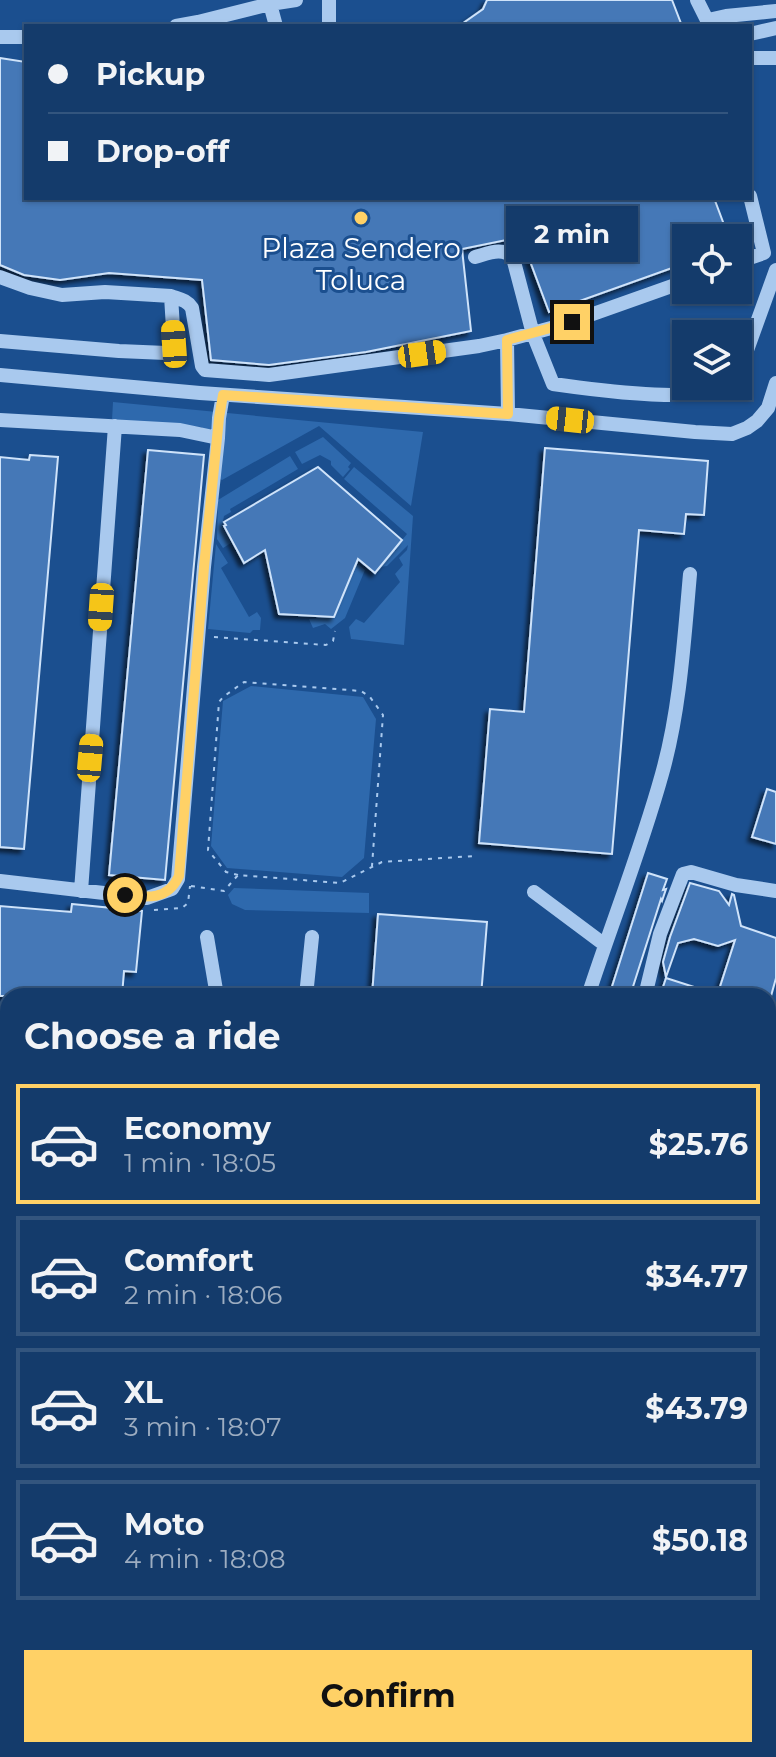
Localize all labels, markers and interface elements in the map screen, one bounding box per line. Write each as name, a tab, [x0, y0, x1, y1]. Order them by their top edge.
text: Pickup	[96, 56, 205, 93]
text: Drop-off	[96, 133, 229, 170]
callout: 2 min	[506, 206, 638, 262]
marker: Plaza Sendero Toluca	[352, 209, 370, 227]
text: 2 min	[534, 218, 610, 250]
map controls	[672, 224, 752, 400]
button: locate	[672, 224, 752, 304]
place label: Plaza Sendero Toluca	[261, 231, 461, 297]
route end	[554, 304, 590, 340]
car	[160, 319, 188, 369]
button: layers	[672, 320, 752, 400]
car	[397, 339, 447, 369]
car	[545, 406, 595, 434]
car	[87, 582, 115, 632]
car	[76, 733, 104, 783]
route start	[107, 877, 143, 913]
text: Choose a ride	[24, 1014, 281, 1058]
icon: car	[28, 1108, 100, 1180]
text: Economy	[124, 1110, 271, 1147]
text: $25.76	[649, 1126, 748, 1163]
text: 1 min · 18:05	[124, 1147, 276, 1179]
icon: car	[28, 1240, 100, 1312]
text: Comfort	[124, 1242, 254, 1279]
text: $34.77	[645, 1258, 748, 1295]
text: 2 min · 18:06	[124, 1279, 282, 1311]
icon: car	[28, 1372, 100, 1444]
text: XL	[124, 1374, 163, 1411]
text: $43.79	[645, 1390, 748, 1427]
text: 3 min · 18:07	[124, 1411, 282, 1443]
icon: car	[28, 1504, 100, 1576]
text: Moto	[124, 1506, 205, 1543]
text: $50.18	[652, 1522, 748, 1559]
text: 4 min · 18:08	[124, 1543, 286, 1575]
button: Confirm	[24, 1650, 752, 1742]

